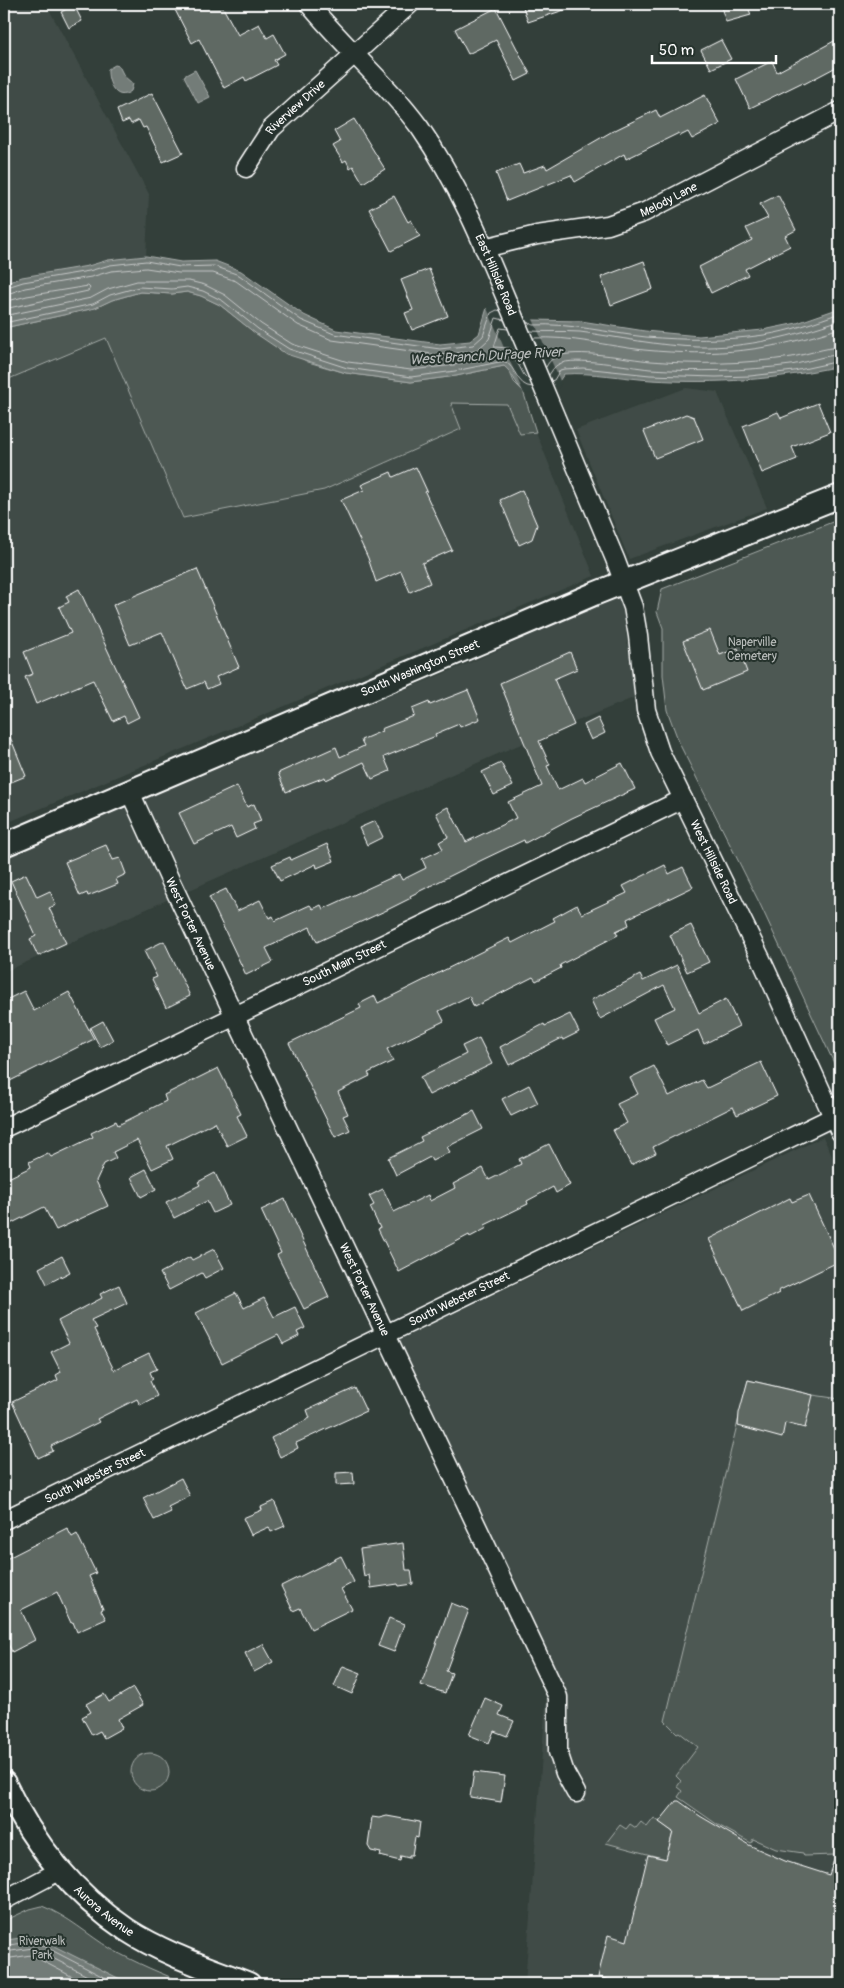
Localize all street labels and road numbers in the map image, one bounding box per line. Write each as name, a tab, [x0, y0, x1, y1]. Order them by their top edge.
street label: Riverview Drive	[262, 76, 328, 137]
street label: Melody Lane	[638, 179, 700, 221]
street label: East Hillside Road	[472, 232, 520, 318]
street label: South Washington Street	[358, 636, 482, 700]
street label: West Hillside Road	[687, 818, 740, 906]
street label: West Porter Avenue	[162, 875, 219, 973]
street label: South Main Street	[300, 937, 388, 990]
street label: West Porter Avenue	[336, 1241, 393, 1338]
street label: South Webster Street	[406, 1268, 512, 1330]
street label: South Webster Street	[42, 1445, 148, 1507]
street label: Aurora Avenue	[71, 1882, 137, 1940]

